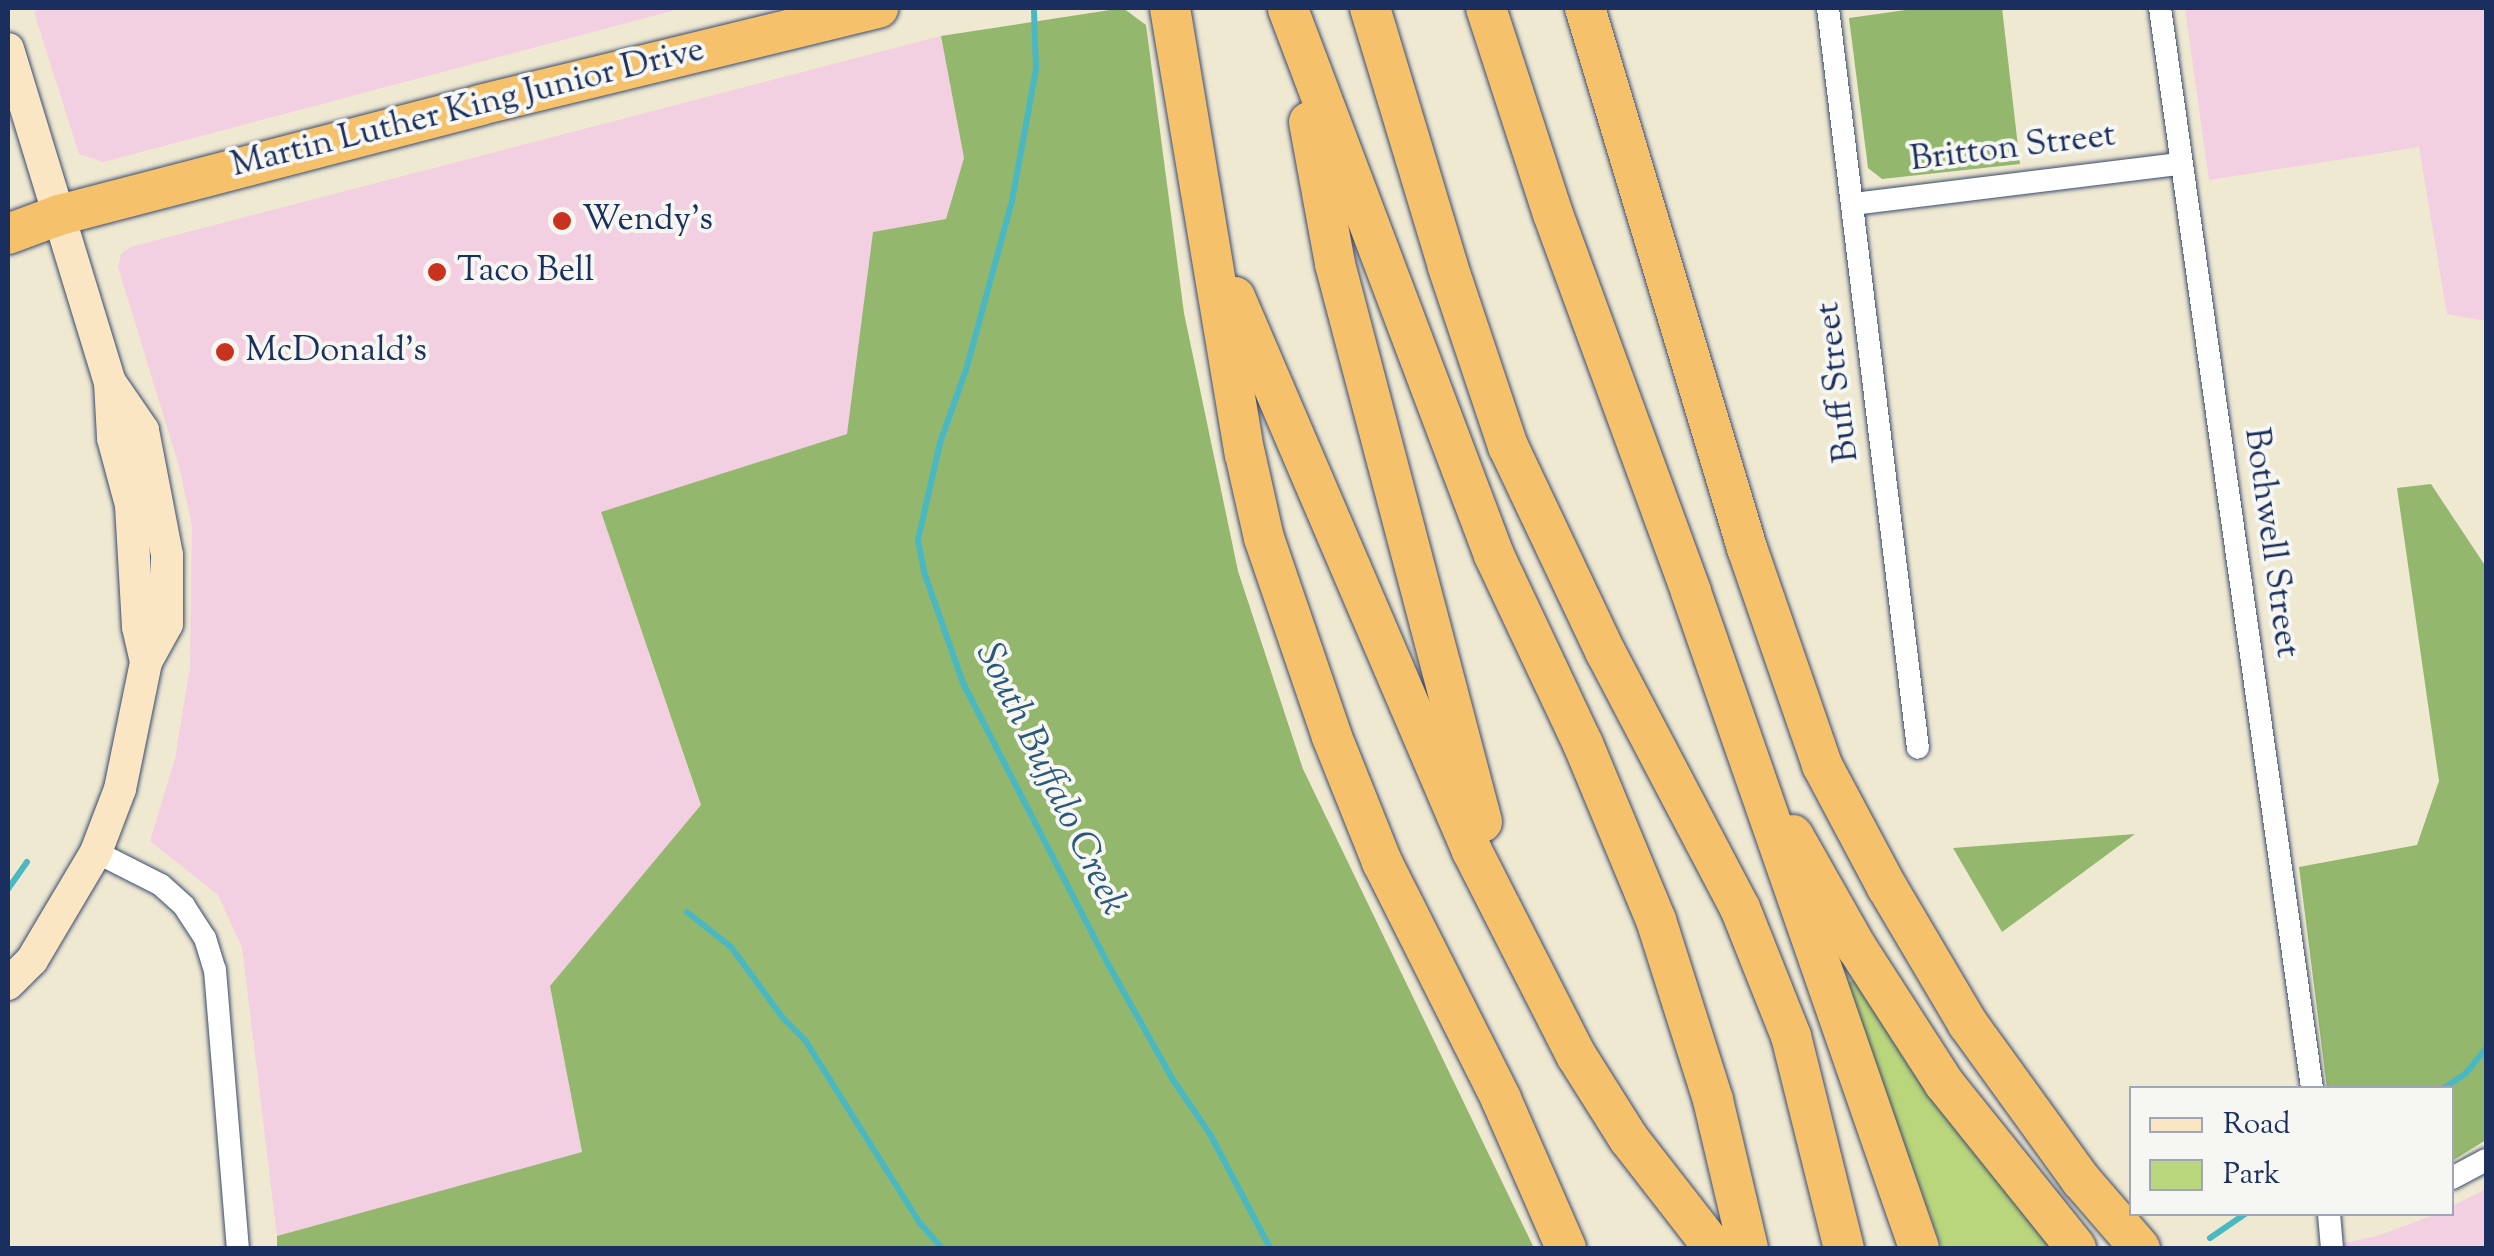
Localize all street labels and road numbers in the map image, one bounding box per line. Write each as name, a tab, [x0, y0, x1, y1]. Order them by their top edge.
street label: Martin Luther King Junior Drive	[227, 30, 709, 188]
street label: Britton Street	[1908, 116, 2118, 182]
street label: Buff Street	[1808, 299, 1870, 465]
street label: Bothwell Street	[2233, 425, 2307, 661]

